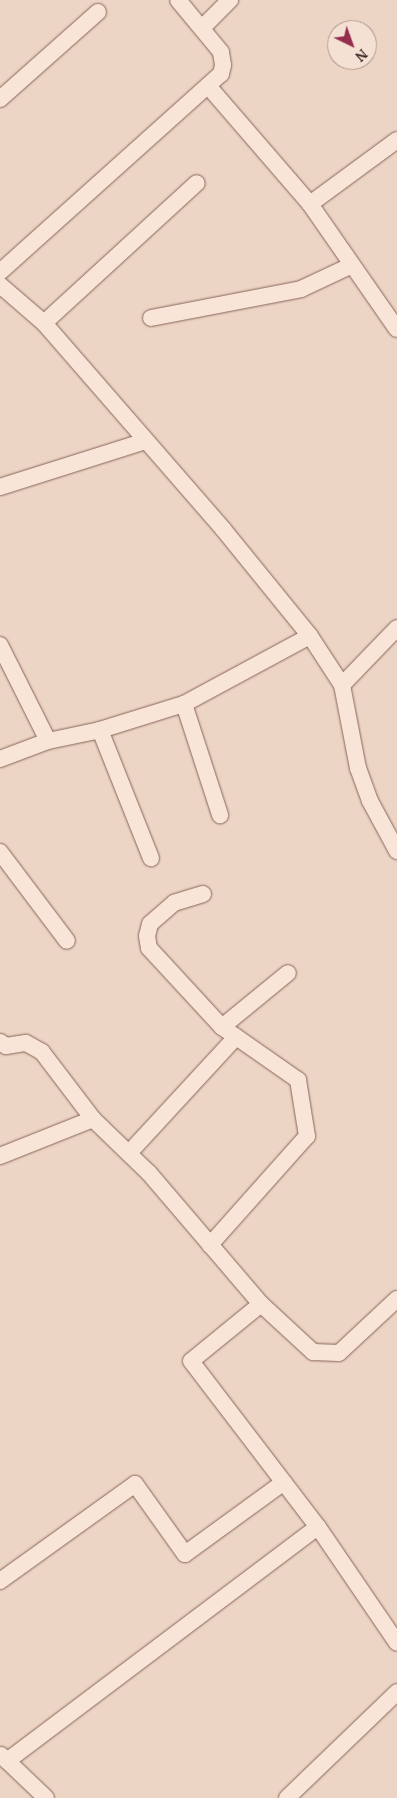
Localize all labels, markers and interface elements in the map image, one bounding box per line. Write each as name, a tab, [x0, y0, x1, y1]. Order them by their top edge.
north arrow	[327, 20, 377, 70]
text: N	[351, 45, 372, 66]

